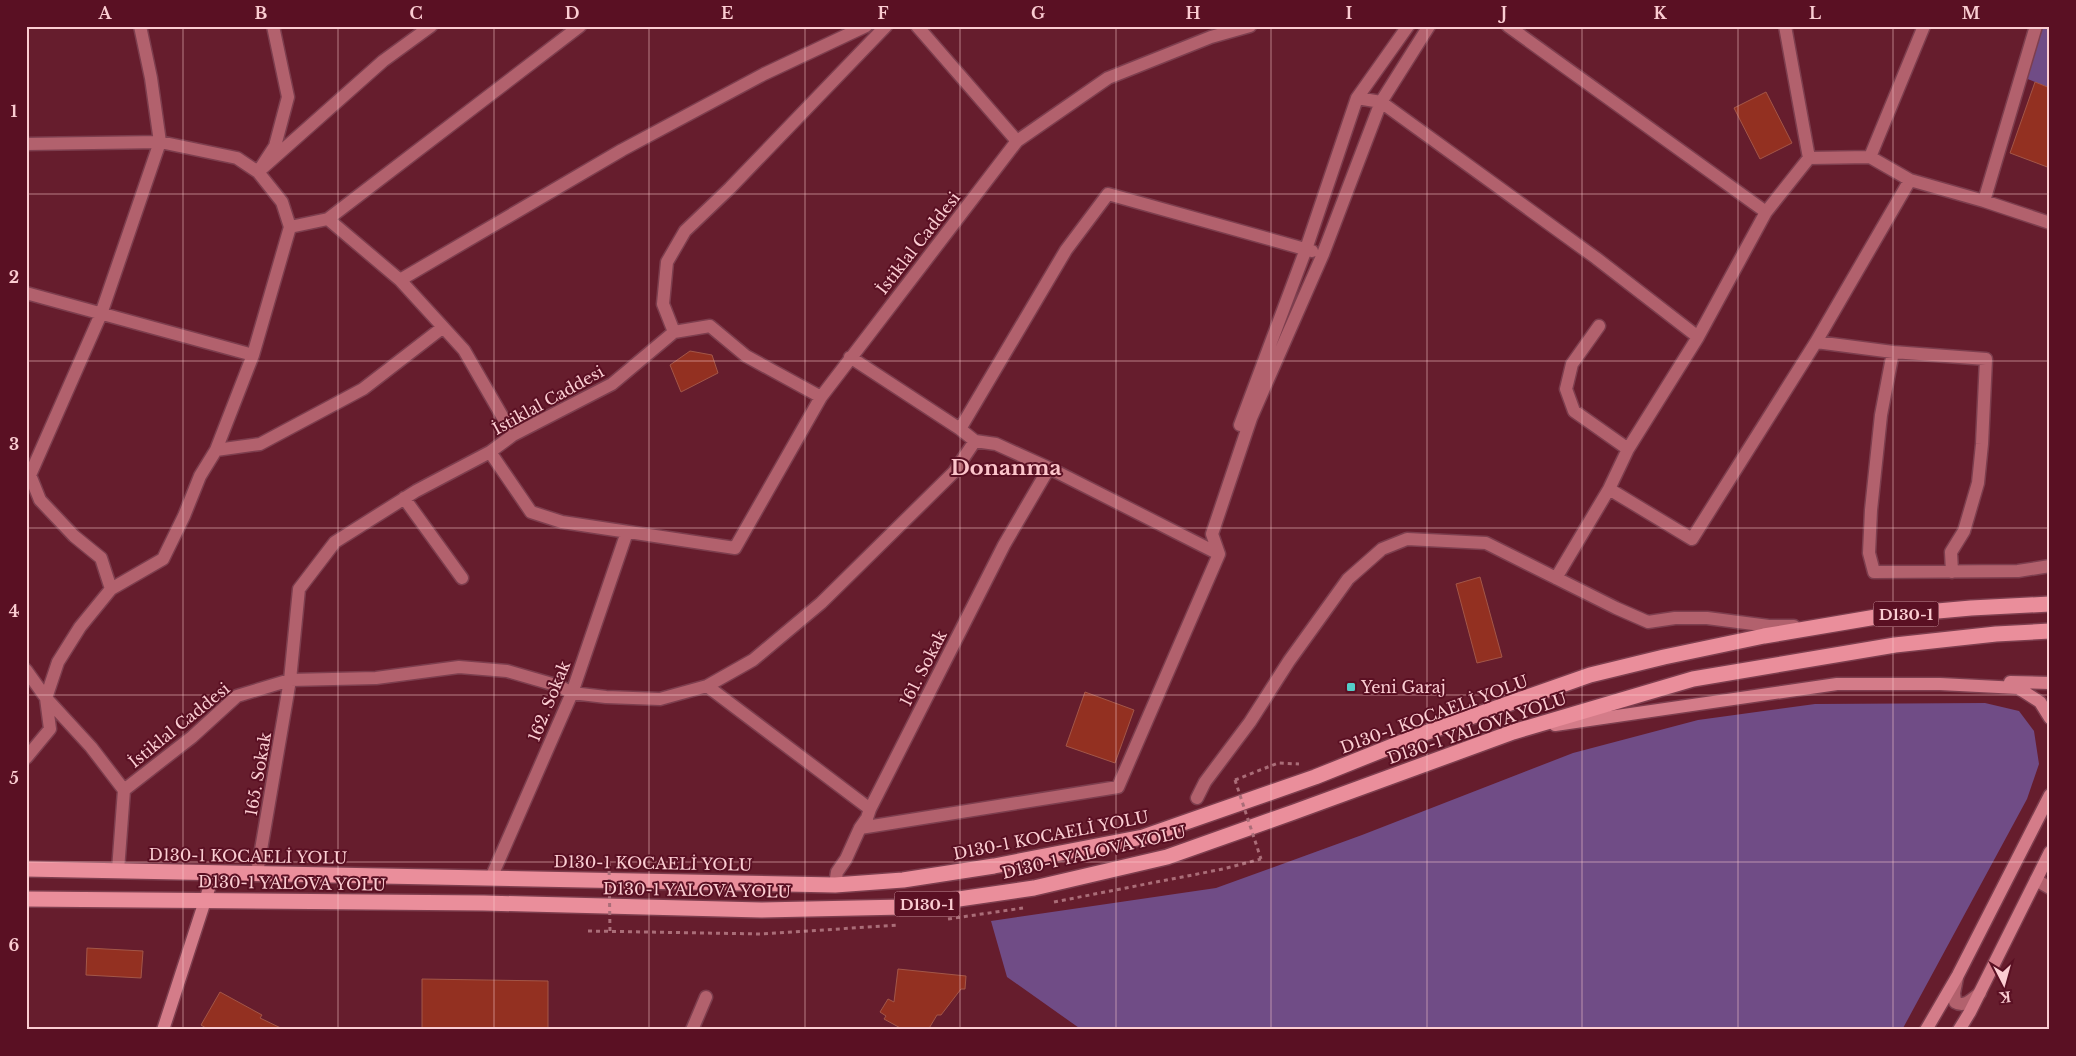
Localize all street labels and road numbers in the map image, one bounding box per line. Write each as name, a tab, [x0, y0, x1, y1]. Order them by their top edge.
street label: İstiklal Caddesi	[872, 187, 964, 298]
street label: İstiklal Caddesi	[489, 361, 608, 439]
road number: D130-1	[1874, 602, 1938, 626]
street label: 161. Sokak	[895, 626, 951, 709]
street label: 162. Sokak	[524, 658, 574, 744]
street label: D130-1 KOCAELİ YOLU	[1337, 671, 1531, 757]
street label: İstiklal Caddesi	[124, 678, 234, 772]
street label: D130-1 YALOVA YOLU	[1385, 688, 1569, 768]
street label: 165. Sokak	[241, 730, 275, 817]
street label: D130-1 KOCAELİ YOLU	[952, 806, 1151, 864]
street label: D130-1 YALOVA YOLU	[1000, 821, 1188, 883]
street label: D130-1 KOCAELİ YOLU	[148, 844, 348, 868]
street label: D130-1 KOCAELİ YOLU	[553, 851, 753, 875]
street label: D130-1 YALOVA YOLU	[198, 871, 387, 895]
street label: D130-1 YALOVA YOLU	[603, 878, 792, 902]
road number: D130-1	[894, 892, 960, 916]

